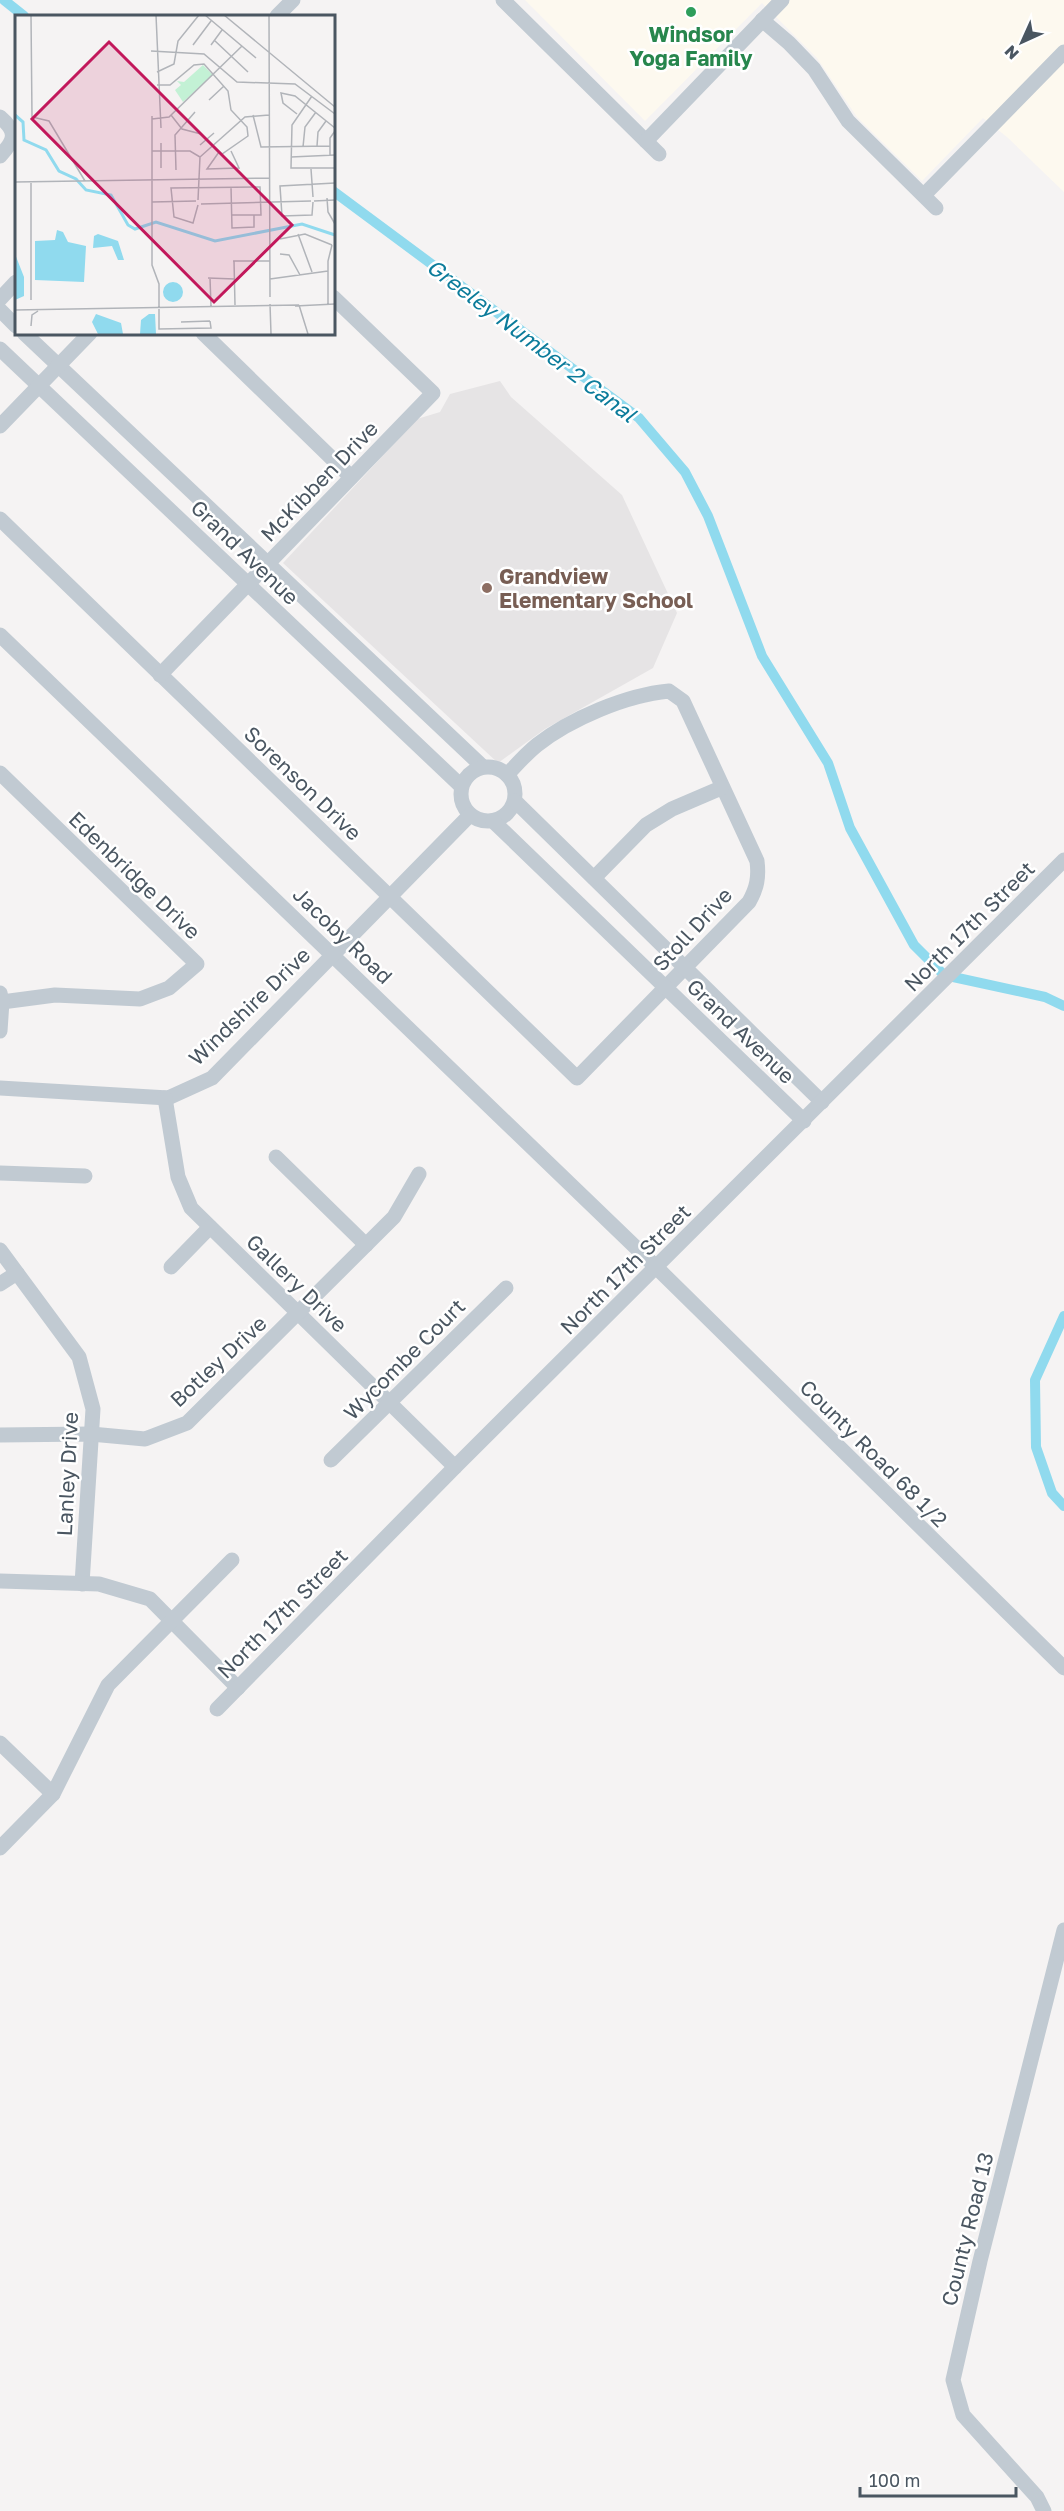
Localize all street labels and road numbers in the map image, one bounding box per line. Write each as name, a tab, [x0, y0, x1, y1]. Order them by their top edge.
street label: McKibben Drive	[255, 415, 383, 547]
street label: Grand Avenue	[186, 494, 304, 610]
street label: Sorenson Drive	[239, 720, 367, 846]
street label: Edenbridge Drive	[64, 806, 206, 944]
street label: North 17th Street	[898, 855, 1040, 997]
street label: Jacoby Road	[288, 881, 398, 989]
street label: Stoll Drive	[647, 882, 737, 976]
street label: Windshire Drive	[183, 942, 315, 1070]
street label: Grand Avenue	[682, 973, 800, 1089]
street label: North 17th Street	[554, 1198, 696, 1340]
street label: Gallery Drive	[241, 1229, 353, 1337]
street label: Wycombe Court	[338, 1293, 470, 1425]
street label: Botley Drive	[164, 1310, 272, 1412]
street label: County Road 68 1/2	[795, 1374, 953, 1532]
street label: Lanley Drive	[51, 1411, 83, 1537]
street label: North 17th Street	[211, 1542, 353, 1684]
street label: County Road 13	[935, 2150, 999, 2308]

